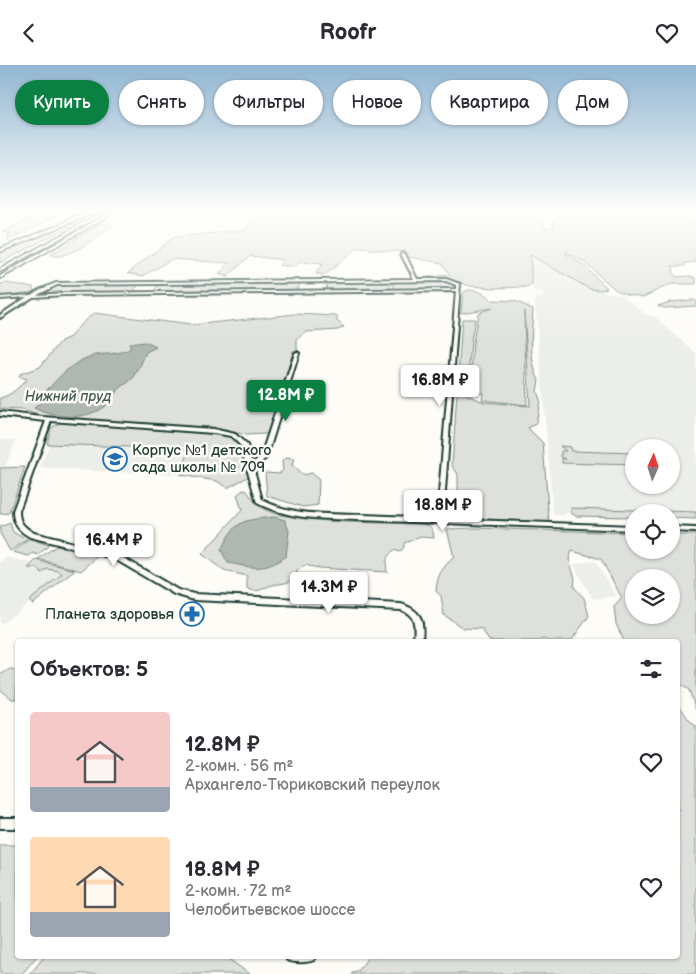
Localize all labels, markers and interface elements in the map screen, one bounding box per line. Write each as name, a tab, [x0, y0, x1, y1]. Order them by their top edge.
icon: back	[15, 19, 43, 47]
text: Roofr	[320, 19, 376, 46]
icon: heart	[653, 19, 681, 47]
chip: Купить	[15, 80, 109, 125]
chip: Снять	[119, 80, 204, 125]
chip: Фильтры	[214, 80, 323, 125]
chip: Новое	[333, 80, 421, 125]
chip: Квартира	[431, 80, 548, 125]
chip: Дом	[558, 80, 628, 125]
pin: 16.8M ₽	[394, 365, 486, 407]
text: 16.8M ₽	[412, 371, 469, 390]
pin: 12.8M ₽	[240, 379, 332, 422]
text: 12.8M ₽	[258, 386, 314, 405]
water label: Нижний пруд	[25, 388, 112, 405]
north arrow	[625, 439, 680, 494]
map controls	[625, 439, 680, 624]
place label: Корпус №1 детского сада школы № 709	[132, 441, 271, 477]
school or university icon: Корпус №1 детского сада школы № 709	[102, 446, 128, 472]
pin: 18.8M ₽	[397, 489, 489, 532]
text: 18.8M ₽	[415, 496, 471, 515]
button: locate	[625, 504, 680, 559]
pin: 16.4M ₽	[68, 525, 160, 567]
text: 16.4M ₽	[86, 531, 142, 550]
button: layers	[625, 569, 680, 624]
pin: 14.3M ₽	[283, 571, 375, 614]
text: 14.3M ₽	[301, 578, 357, 597]
pharmacy icon: Планета здоровья	[179, 601, 205, 627]
place label: Планета здоровья	[45, 605, 174, 624]
icon: filters	[637, 655, 665, 683]
text: Объектов: 5	[30, 657, 148, 682]
icon: home	[70, 732, 130, 792]
text: 12.8M ₽	[185, 732, 260, 757]
icon: heart	[637, 748, 665, 776]
text: 2-комн. · 56 m²	[185, 757, 293, 776]
text: Архангело-Тюриковский переулок	[185, 776, 440, 795]
icon: home	[70, 857, 130, 917]
text: 18.8M ₽	[185, 857, 260, 882]
icon: heart	[637, 873, 665, 901]
text: 2-комн. · 72 m²	[185, 882, 291, 901]
text: Челобитьевское шоссе	[185, 901, 355, 920]

